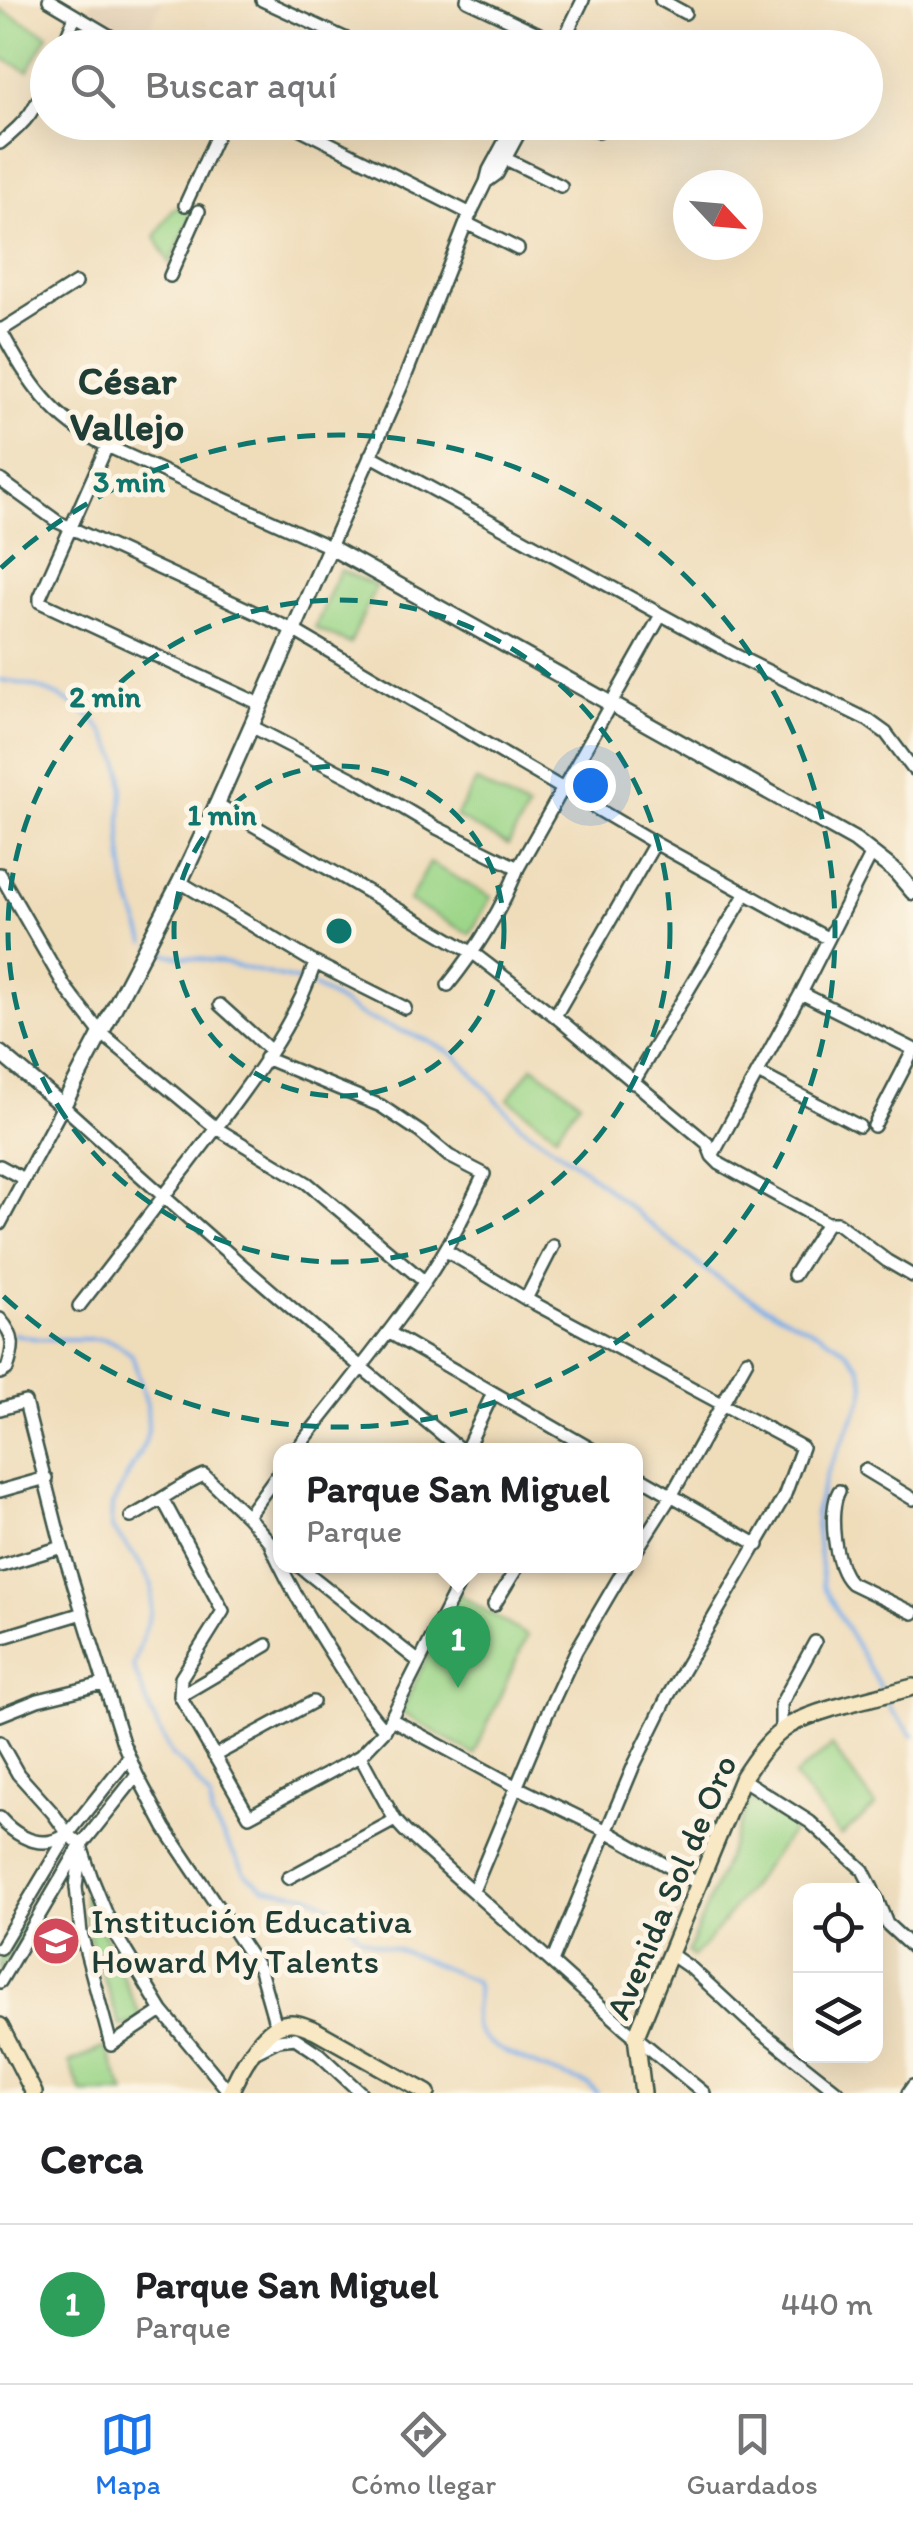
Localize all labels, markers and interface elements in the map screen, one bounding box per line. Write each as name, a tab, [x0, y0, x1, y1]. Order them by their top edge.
search box	[30, 30, 883, 140]
icon: search	[65, 58, 120, 113]
text: Buscar aquí	[145, 62, 337, 108]
north arrow	[673, 170, 763, 260]
district label: César Vallejo	[70, 356, 184, 450]
text: 3 min	[93, 463, 166, 500]
text: 2 min	[69, 678, 142, 715]
your location	[565, 760, 616, 811]
text: 1 min	[187, 796, 258, 833]
centre of rings	[321, 913, 357, 949]
popup	[273, 1443, 643, 1573]
text: Parque San Miguel	[306, 1466, 610, 1512]
text: Parque	[306, 1512, 402, 1550]
pin: 1	[426, 1606, 490, 1688]
street label: Avenida Sol de Oro	[596, 1748, 746, 2026]
map controls	[793, 1883, 883, 2063]
button: locate	[793, 1883, 883, 1973]
place label: Institución Educativa Howard My Talents	[91, 1900, 412, 1982]
school or university icon: Institución Educativa Howard My Talents	[30, 1915, 82, 1967]
button: layers	[793, 1973, 883, 2063]
text: Cerca	[40, 2133, 144, 2184]
text: Parque San Miguel	[135, 2262, 439, 2308]
text: 1	[65, 2285, 80, 2323]
text: 440 m	[781, 2285, 873, 2323]
text: Parque	[135, 2308, 231, 2346]
tab: Mapa	[95, 2407, 160, 2501]
tab: Cómo llegar	[351, 2407, 496, 2501]
tab: Guardados	[686, 2407, 818, 2501]

